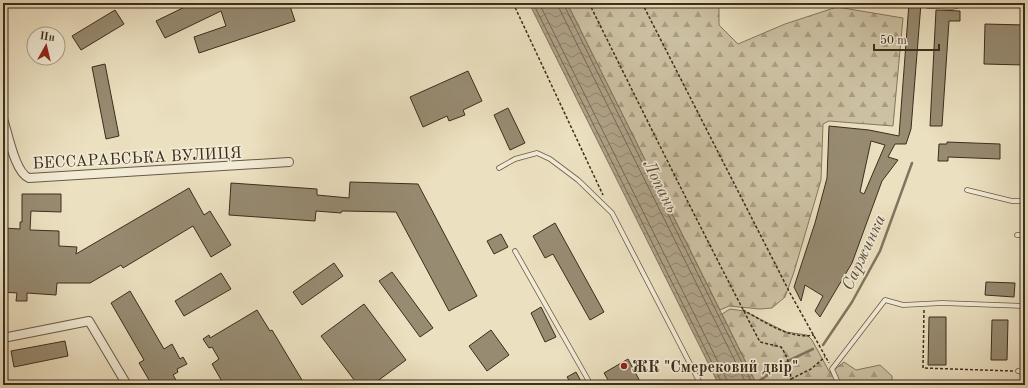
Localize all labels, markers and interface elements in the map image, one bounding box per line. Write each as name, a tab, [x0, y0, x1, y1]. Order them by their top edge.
north arrow	[26, 26, 66, 66]
scale bar	[874, 26, 939, 52]
text: Пн	[39, 31, 55, 44]
text: 50 m	[880, 34, 907, 47]
street label: БЕССАРАБСЬКА ВУЛИЦЯ	[32, 146, 242, 172]
water label: Лопань	[639, 157, 680, 216]
water label: Саржинка	[839, 212, 889, 293]
place label: ЖК "Смерековий двір"	[632, 360, 798, 376]
marker: ЖК "Смерековий двір"	[619, 361, 629, 371]

